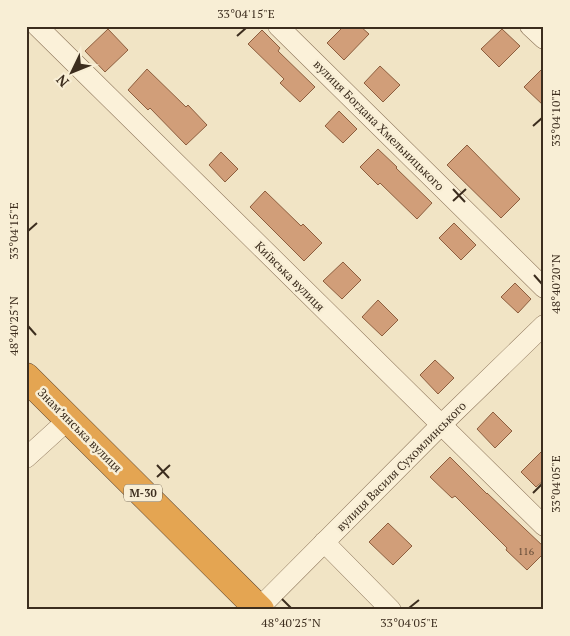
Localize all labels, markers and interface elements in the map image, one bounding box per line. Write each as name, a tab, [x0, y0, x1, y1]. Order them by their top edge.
text: 33°04'15"E	[217, 6, 275, 21]
north arrow	[48, 48, 98, 98]
street label: вулиця Богдана Хмельницького	[311, 57, 448, 194]
text: N	[51, 71, 73, 92]
text: 33°04'10"E	[548, 89, 563, 147]
text: 33°04'15"E	[6, 202, 21, 260]
street label: Київська вулиця	[252, 238, 328, 314]
text: 48°40'20"N	[548, 254, 563, 314]
text: 48°40'25"N	[6, 296, 21, 356]
street label: Знамʼянська вулиця	[35, 385, 125, 475]
street label: вулиця Василя Сухомлинського	[333, 398, 469, 534]
text: 33°04'05"E	[548, 455, 563, 513]
road number: М-30	[124, 484, 162, 502]
house number: 116	[518, 545, 535, 558]
text: 48°40'25"N	[261, 615, 321, 630]
text: 33°04'05"E	[380, 615, 438, 630]

